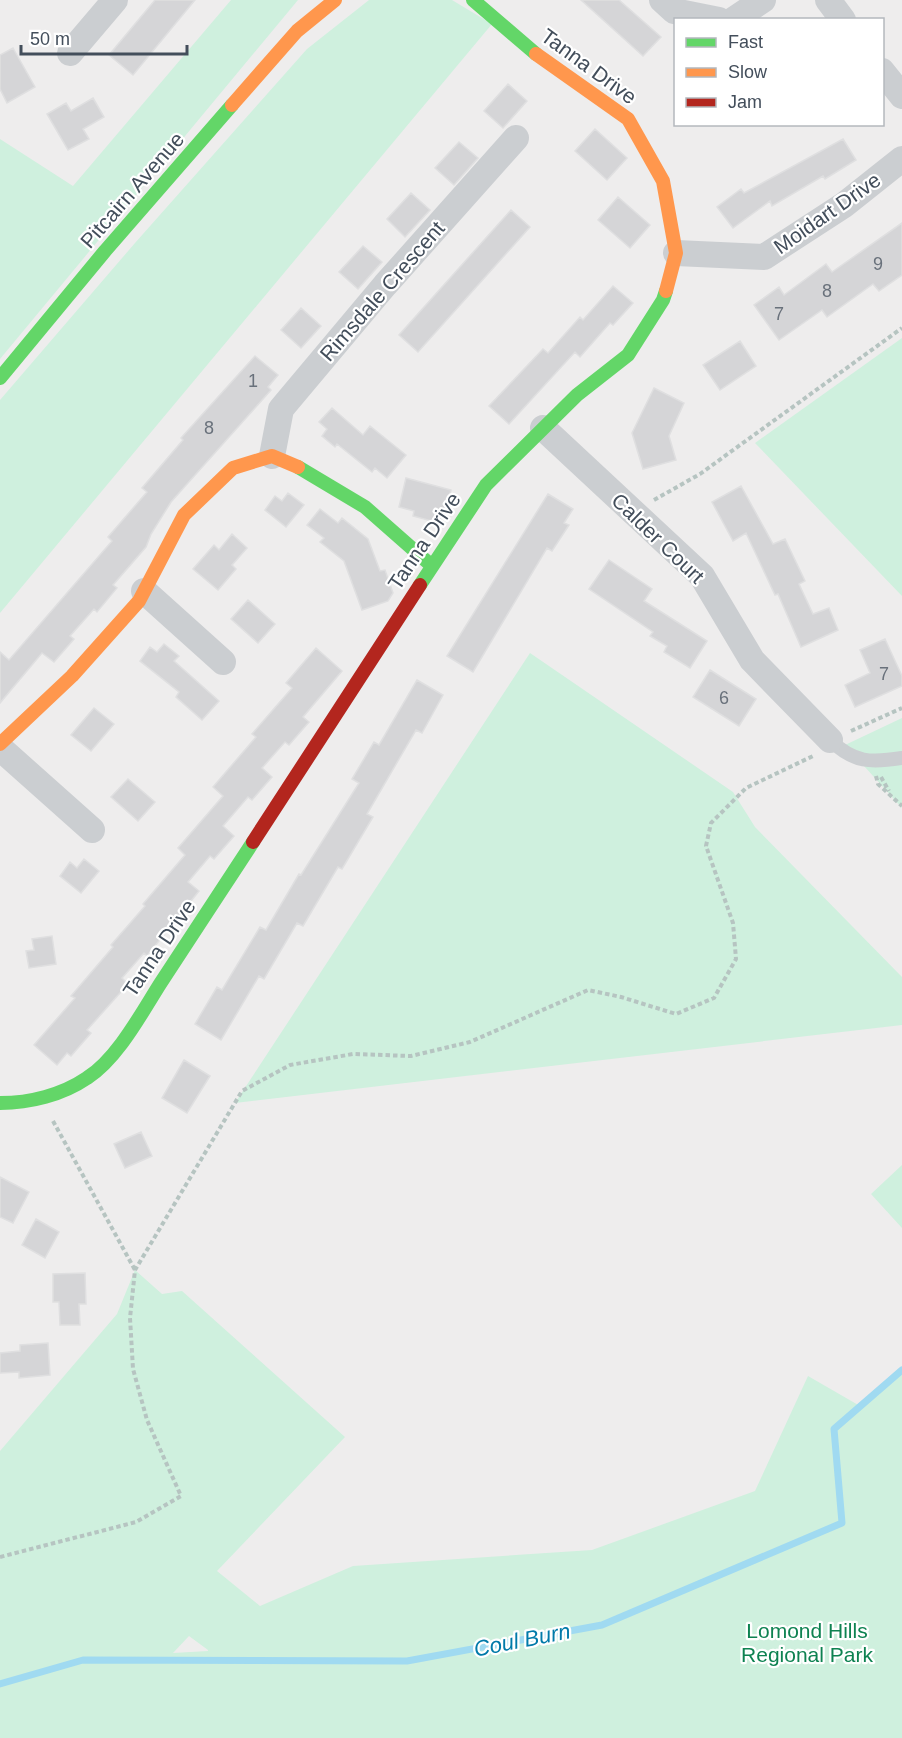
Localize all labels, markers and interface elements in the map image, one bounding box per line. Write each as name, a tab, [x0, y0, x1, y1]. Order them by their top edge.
scale bar	[21, 18, 188, 56]
legend	[674, 18, 884, 126]
street label: Tanna Drive	[537, 24, 641, 108]
text: 50 m	[30, 29, 70, 49]
text: Fast	[728, 32, 763, 52]
text: Slow	[728, 62, 768, 82]
text: Jam	[728, 92, 762, 112]
street label: Pitcairn Avenue	[76, 128, 188, 252]
street label: Moidart Drive	[769, 168, 885, 258]
street label: Rimsdale Crescent	[315, 216, 449, 365]
house number: 9	[873, 254, 883, 274]
house number: 8	[822, 281, 832, 301]
house number: 7	[774, 304, 784, 324]
house number: 1	[248, 371, 258, 391]
house number: 8	[204, 418, 214, 438]
street label: Tanna Drive	[383, 488, 465, 594]
street label: Calder Court	[607, 488, 709, 588]
house number: 7	[879, 664, 889, 684]
house number: 6	[719, 688, 729, 708]
street label: Tanna Drive	[118, 895, 200, 1001]
water label: Coul Burn	[472, 1618, 572, 1662]
park label: Lomond Hills Regional Park	[741, 1619, 873, 1666]

